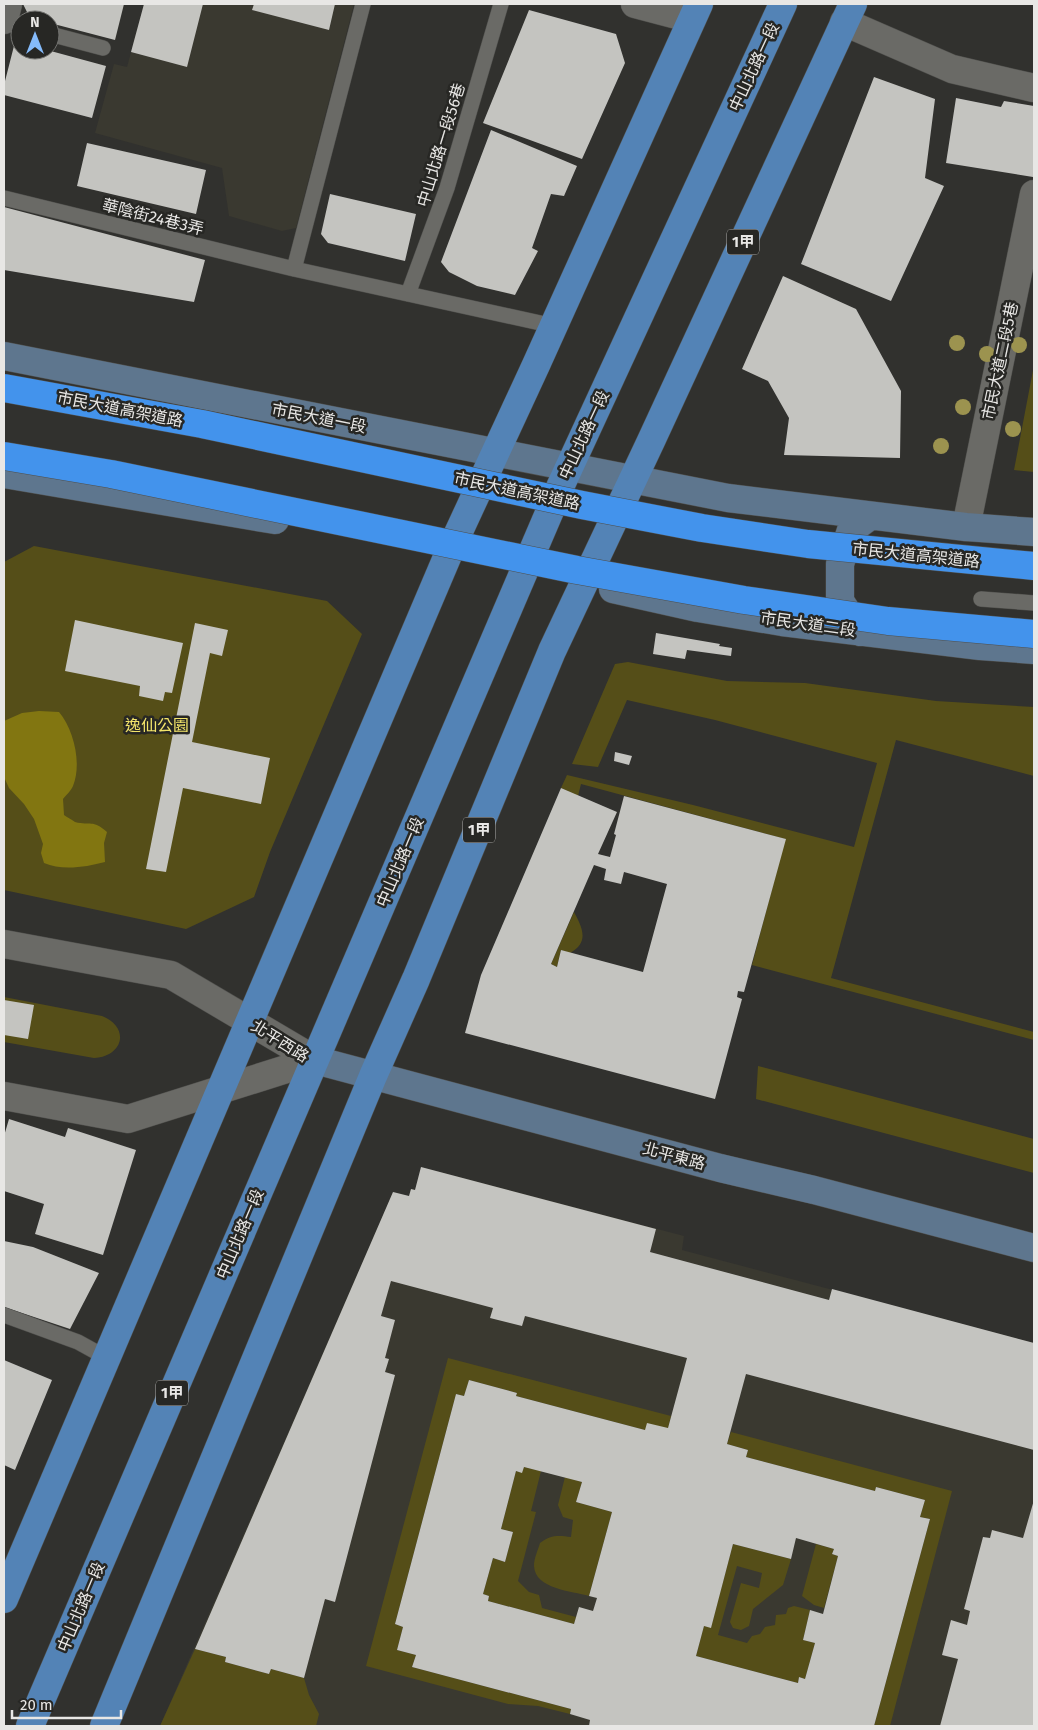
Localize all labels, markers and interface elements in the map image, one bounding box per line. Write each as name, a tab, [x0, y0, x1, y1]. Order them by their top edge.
north arrow	[10, 10, 60, 60]
text: N	[30, 14, 40, 31]
street label: 中山北路一段	[725, 19, 783, 115]
street label: 中山北路一段56巷	[413, 81, 469, 209]
street label: 華陰街24巷3弄	[100, 195, 206, 239]
road number: 1甲	[727, 230, 759, 254]
street label: 市民大道二段5巷	[978, 300, 1022, 422]
street label: 市民大道高架道路	[55, 387, 185, 431]
street label: 中山北路一段	[555, 387, 613, 483]
street label: 市民大道一段	[270, 400, 368, 436]
street label: 市民大道高架道路	[452, 468, 582, 514]
street label: 市民大道高架道路	[851, 539, 981, 571]
street label: 市民大道二段	[759, 608, 857, 640]
park label: 逸仙公園	[125, 716, 189, 735]
street label: 中山北路一段	[372, 814, 428, 910]
road number: 1甲	[463, 818, 495, 842]
street label: 北平西路	[248, 1016, 312, 1066]
street label: 北平東路	[641, 1139, 707, 1173]
street label: 中山北路一段	[212, 1186, 268, 1282]
road number: 1甲	[156, 1380, 188, 1406]
street label: 中山北路一段	[53, 1559, 109, 1655]
scale bar	[12, 1688, 121, 1720]
text: 20 m	[20, 1696, 53, 1714]

